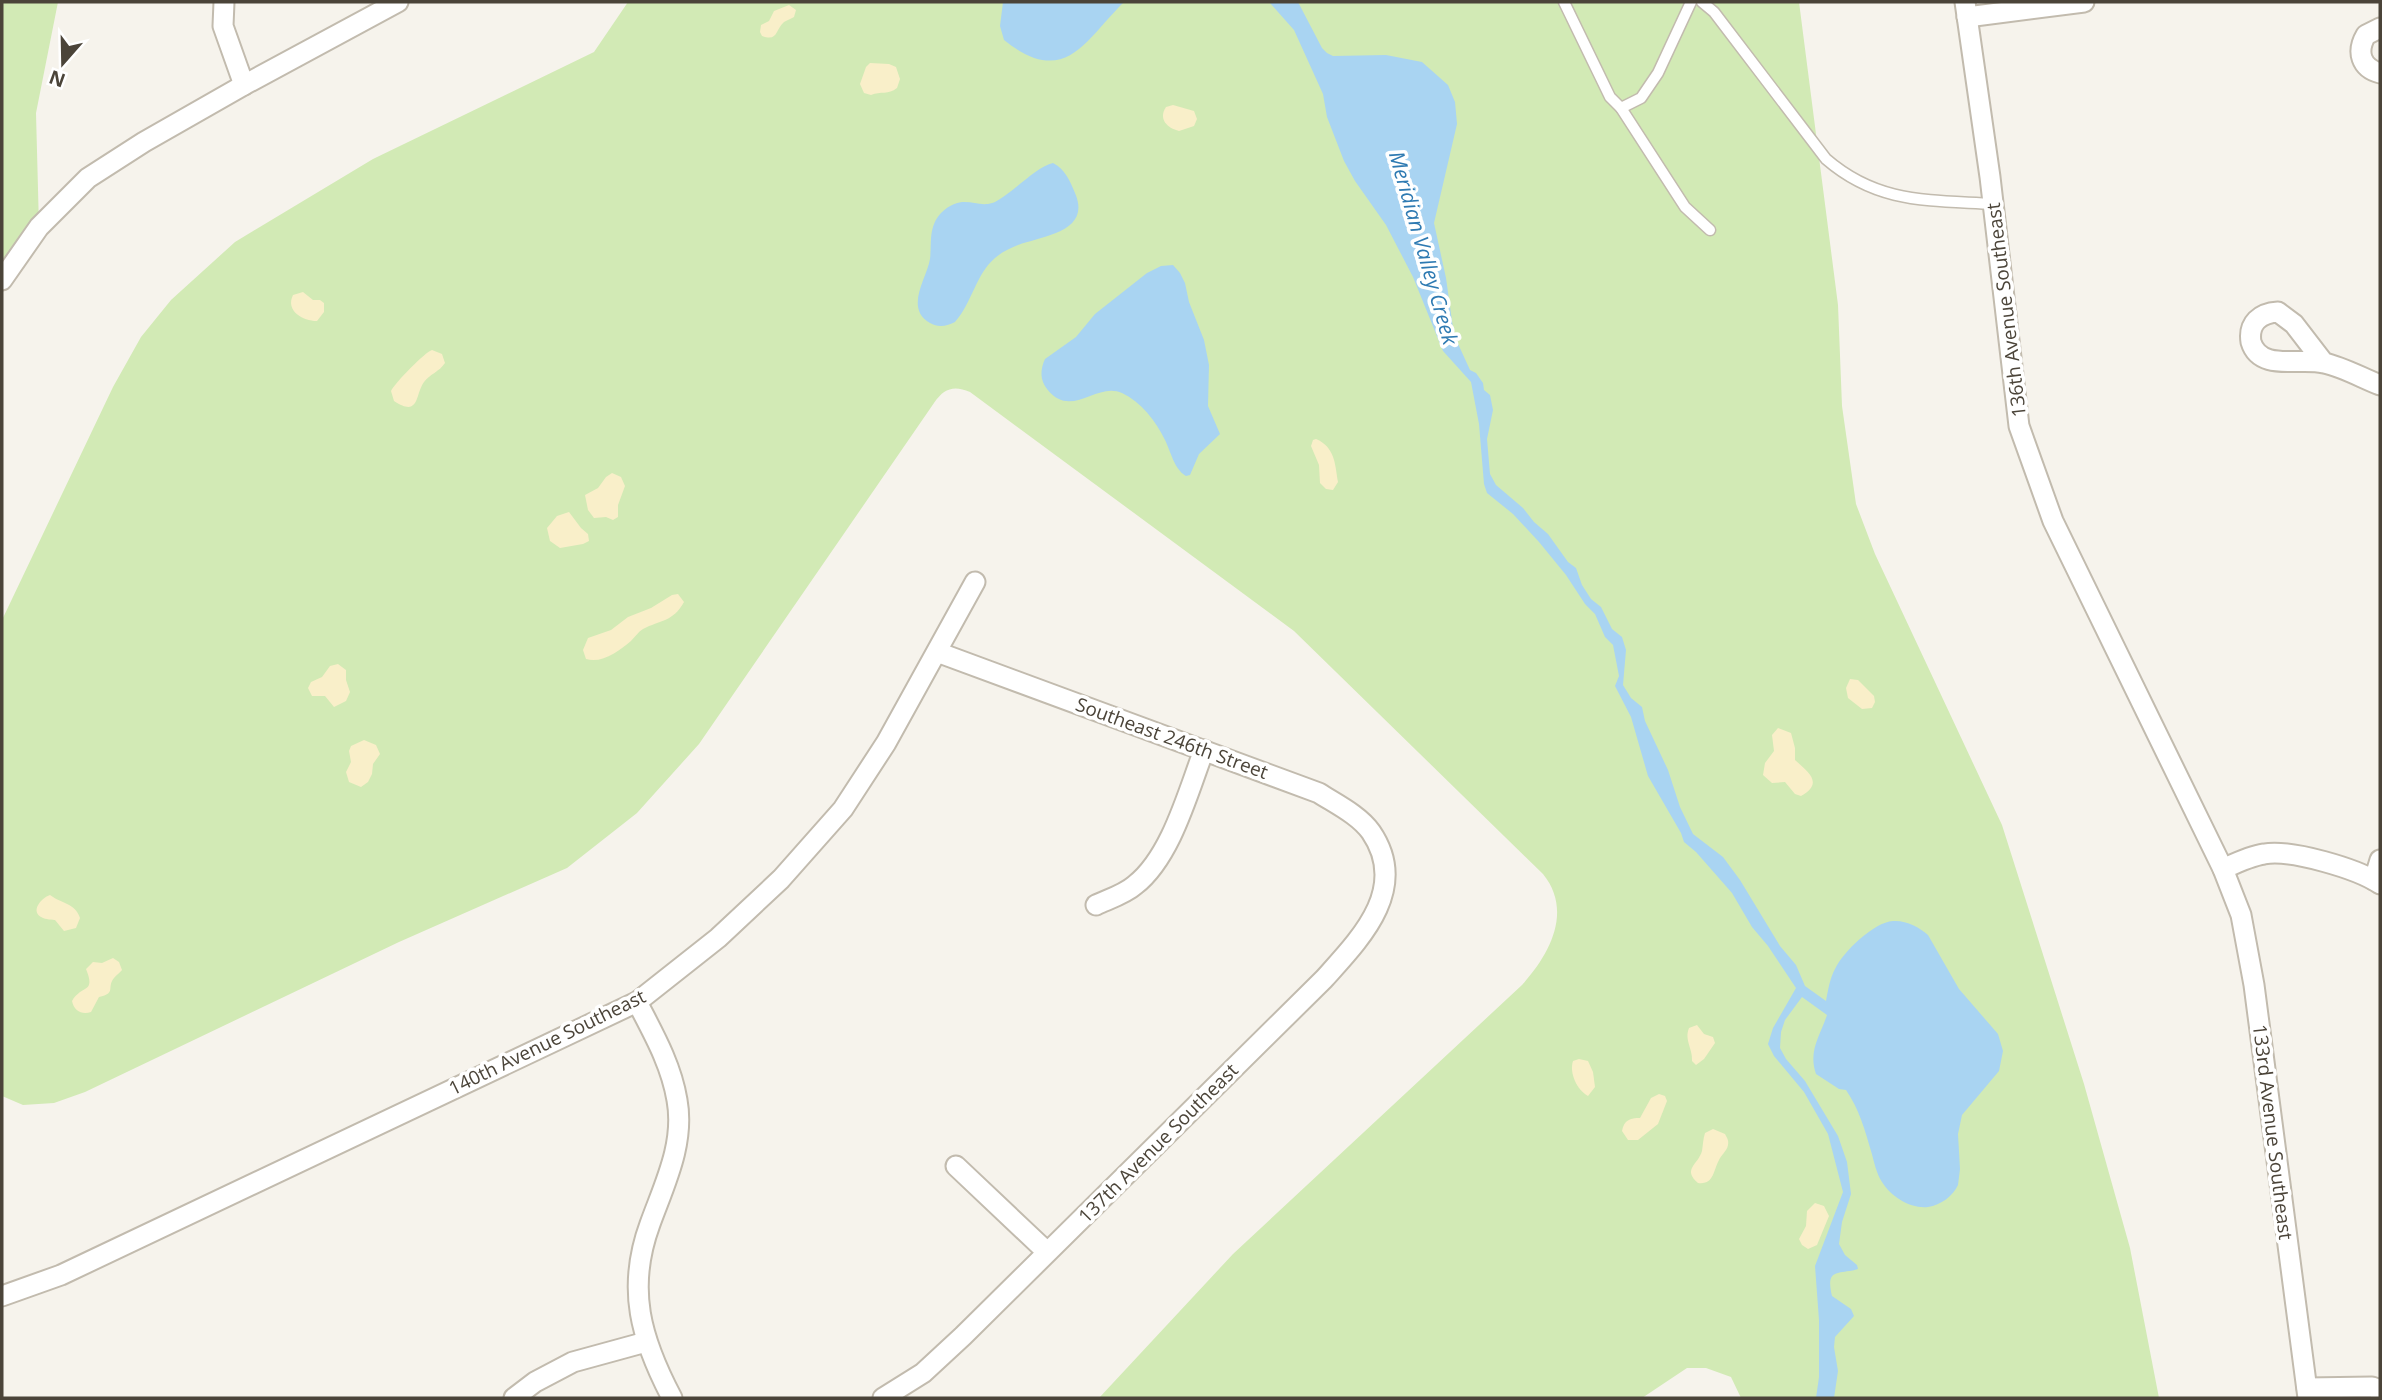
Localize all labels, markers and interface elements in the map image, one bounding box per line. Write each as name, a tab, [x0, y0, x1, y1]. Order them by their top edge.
north arrow	[28, 28, 98, 98]
text: N	[45, 64, 69, 94]
water label: Meridian Valley Creek	[1383, 148, 1465, 348]
street label: 136th Avenue Southeast	[1980, 201, 2032, 419]
street label: Southeast 246th Street	[1072, 691, 1272, 785]
street label: 140th Avenue Southeast	[444, 983, 650, 1101]
street label: 133rd Avenue Southeast	[2247, 1023, 2299, 1241]
street label: 137th Avenue Southeast	[1072, 1057, 1244, 1229]

